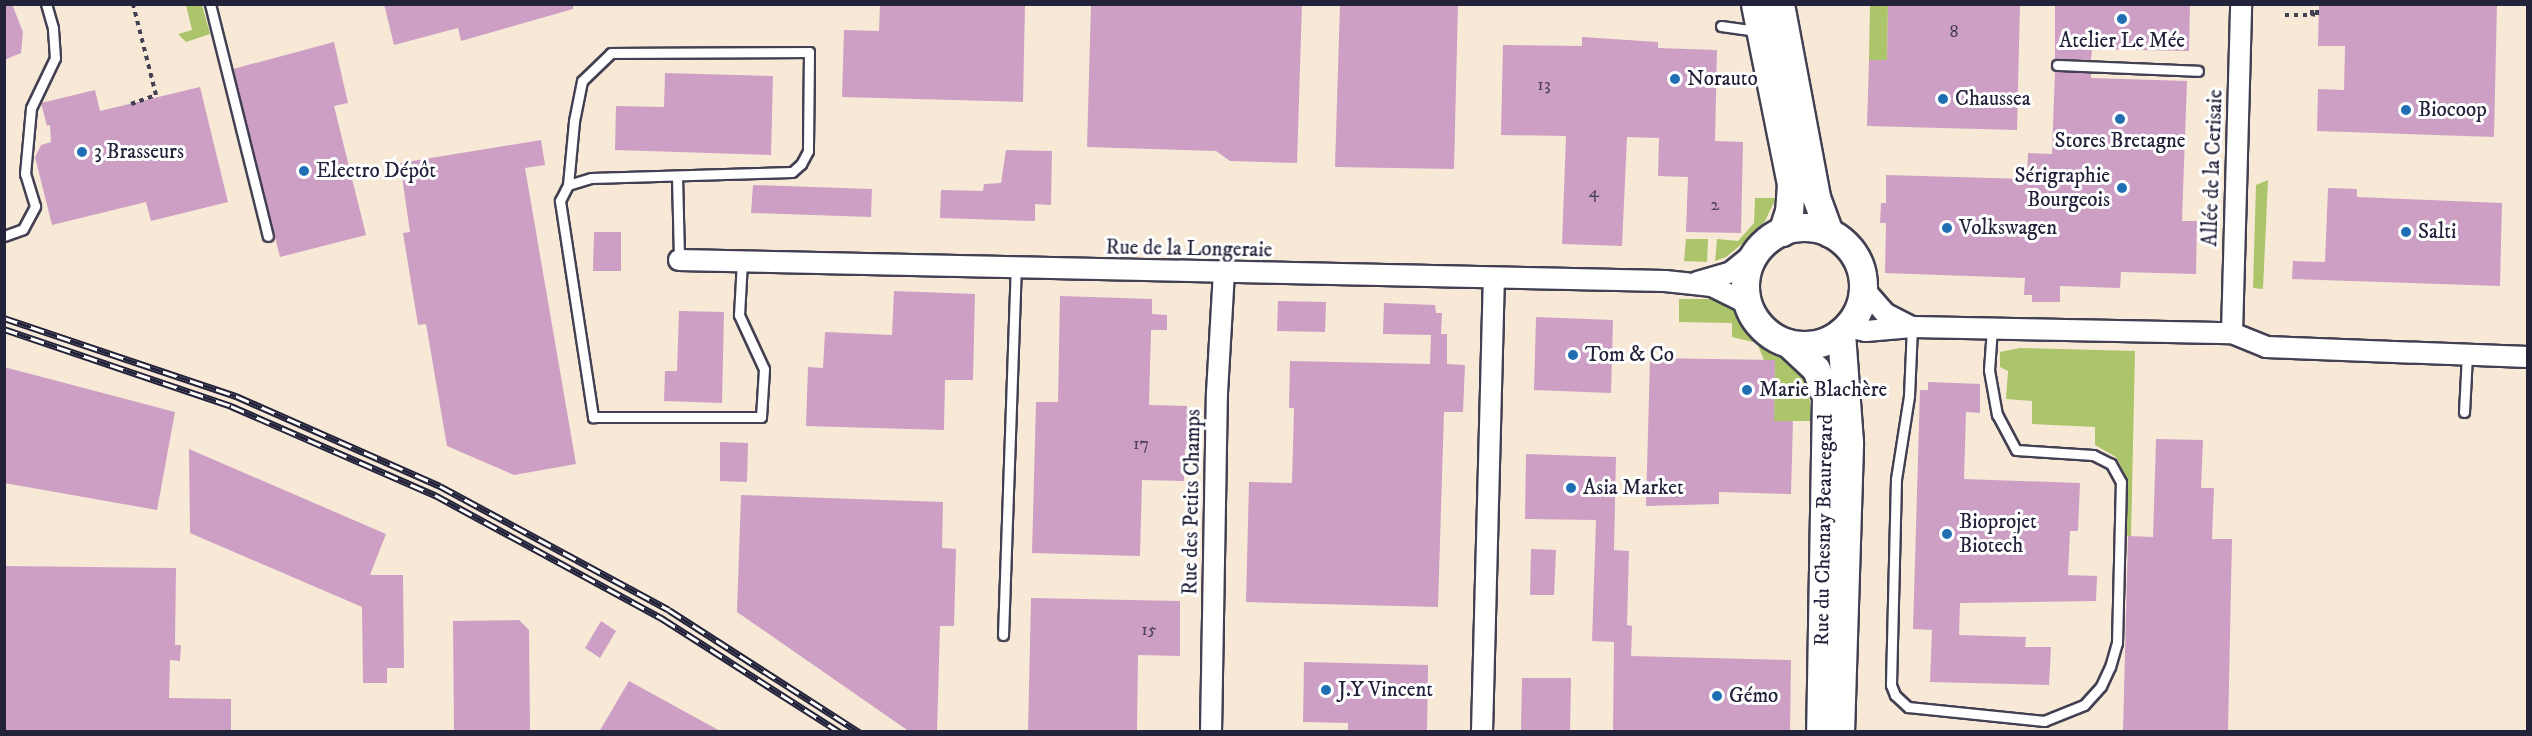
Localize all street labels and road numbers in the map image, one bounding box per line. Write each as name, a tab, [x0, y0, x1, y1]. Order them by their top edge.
street label: Allée de la Cerisaie	[2198, 89, 2228, 247]
street label: Rue de la Longeraie	[1105, 235, 1273, 263]
street label: Rue des Petits Champs	[1178, 409, 1206, 595]
street label: Rue du Chesnay Beauregard	[1809, 414, 1839, 646]

